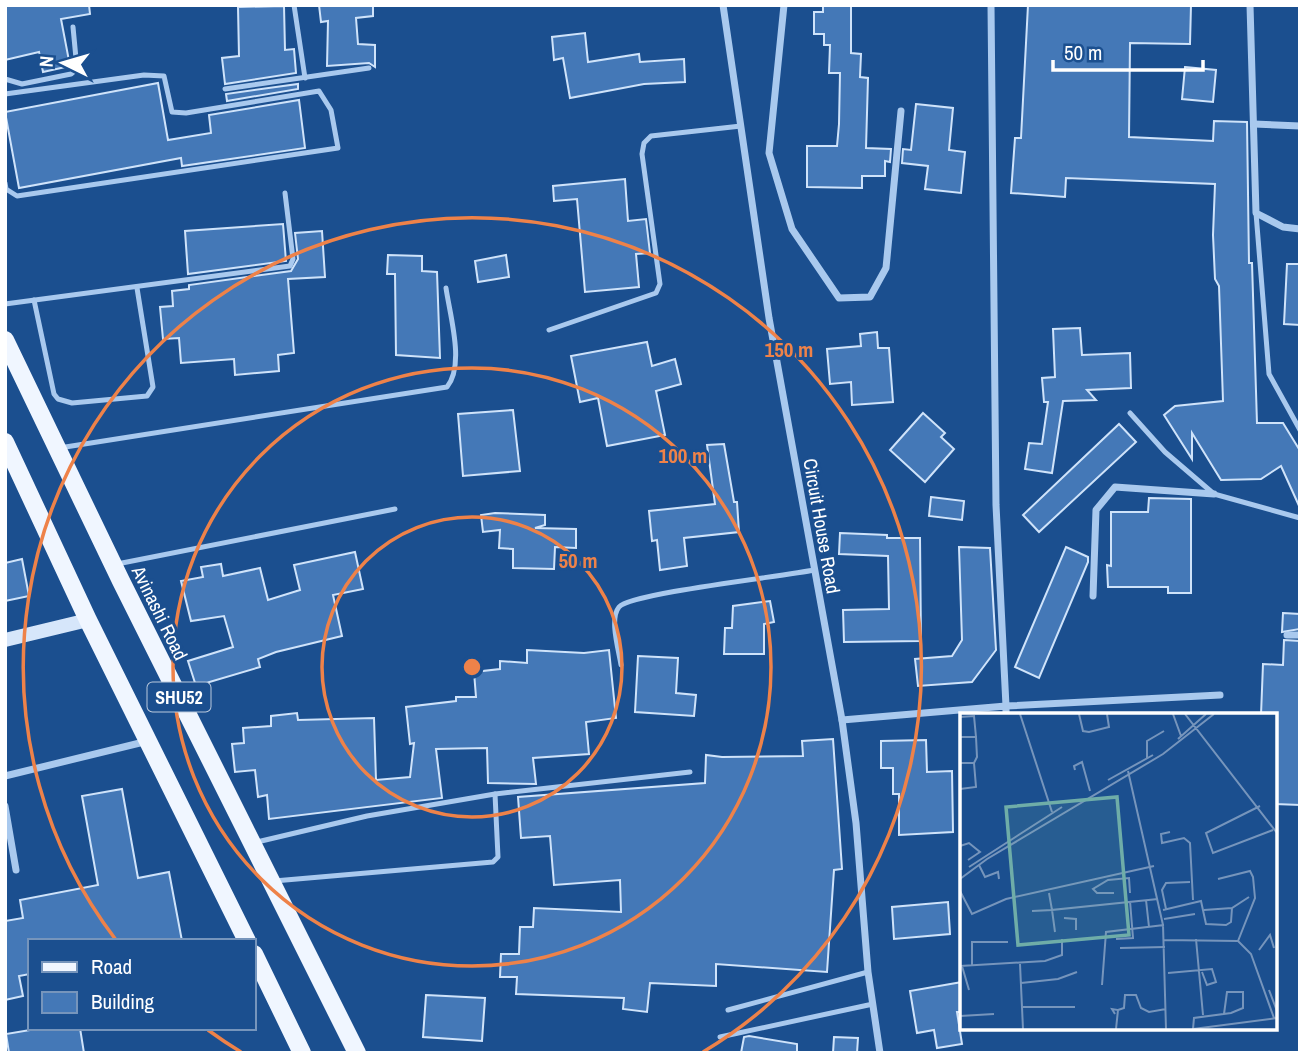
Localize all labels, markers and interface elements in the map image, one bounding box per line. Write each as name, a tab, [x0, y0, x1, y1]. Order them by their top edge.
north arrow	[28, 28, 98, 98]
scale bar	[1053, 28, 1204, 72]
text: 50 m	[1064, 38, 1102, 67]
text: N	[33, 55, 60, 68]
text: 150 m	[765, 335, 813, 364]
text: 100 m	[659, 441, 707, 470]
street label: Circuit House Road	[797, 456, 847, 596]
text: 50 m	[558, 546, 598, 575]
street label: Avinashi Road	[126, 561, 194, 665]
centre of rings	[460, 655, 484, 679]
road number: SHU52	[148, 682, 210, 712]
inset map	[960, 713, 1277, 1030]
legend	[28, 939, 256, 1030]
text: Road	[91, 952, 132, 981]
text: Building	[91, 987, 155, 1016]

